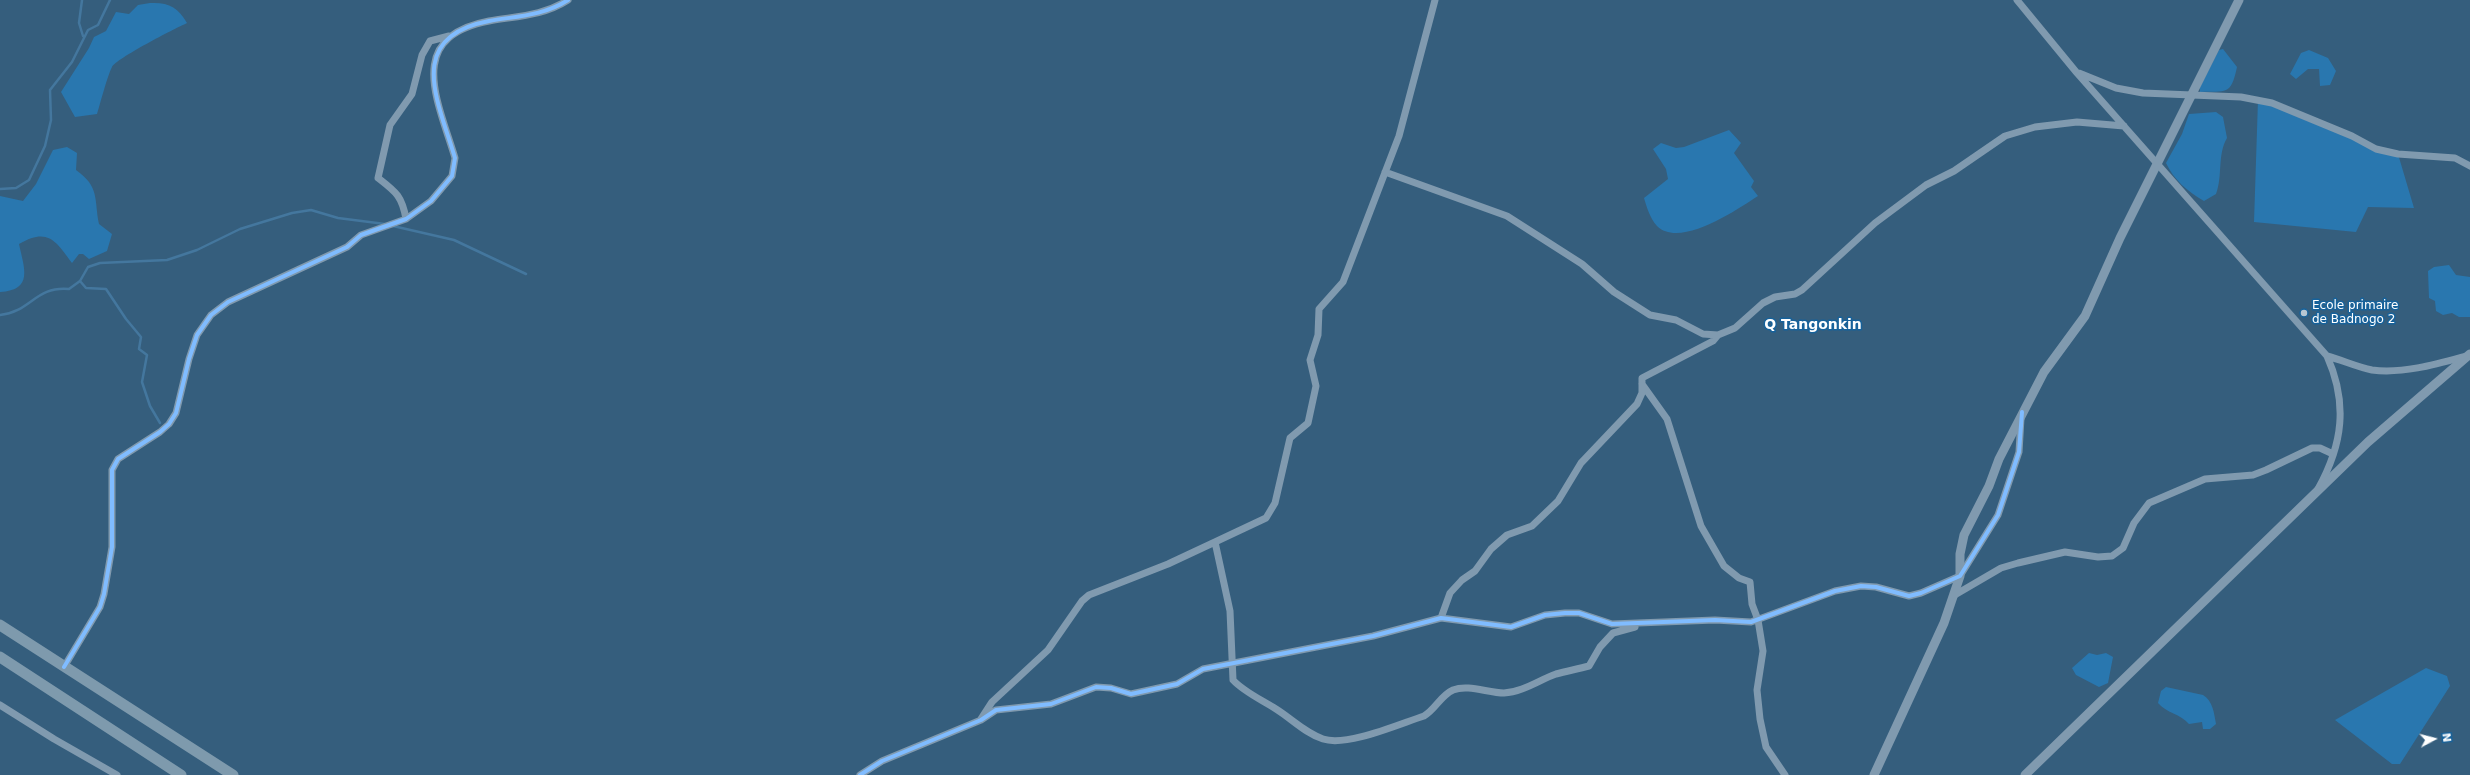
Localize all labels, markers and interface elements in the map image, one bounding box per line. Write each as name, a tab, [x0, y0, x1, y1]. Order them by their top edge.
place label: Ecole primaire de Badnogo 2	[2312, 299, 2398, 327]
marker: Ecole primaire de Badnogo 2	[2299, 308, 2309, 318]
district label: Q Tangonkin	[1764, 317, 1862, 333]
north arrow	[2414, 719, 2454, 759]
text: N	[2439, 732, 2453, 743]

